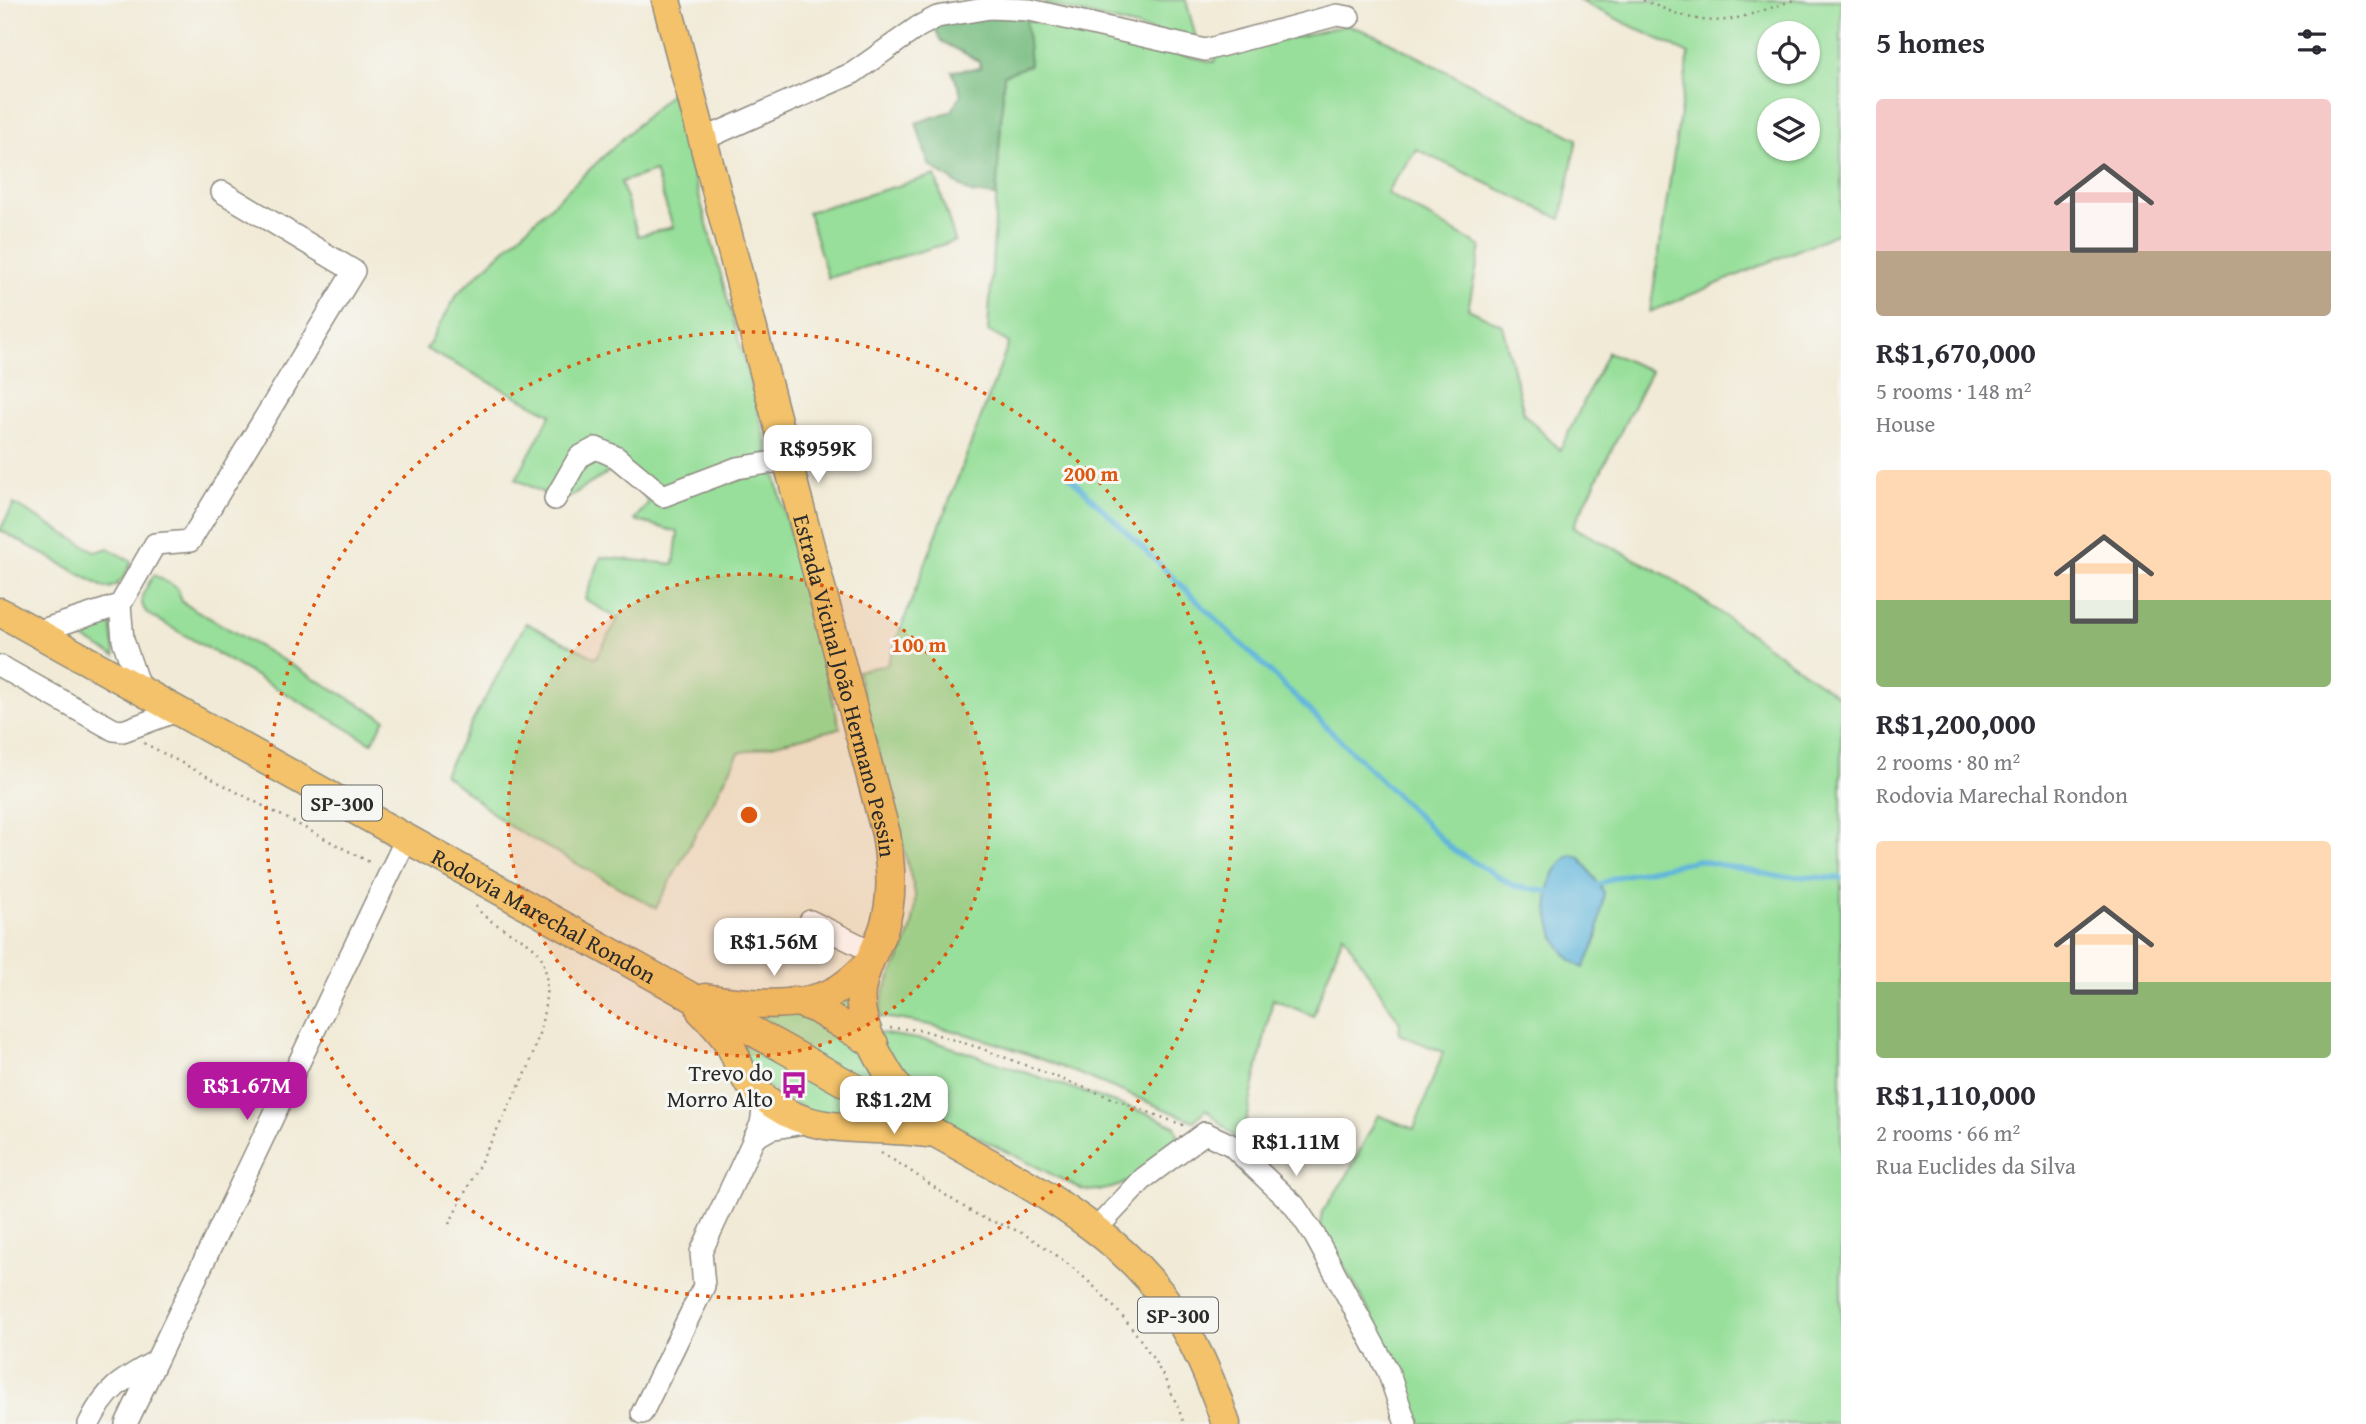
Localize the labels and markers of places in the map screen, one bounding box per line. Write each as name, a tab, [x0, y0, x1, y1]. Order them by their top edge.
pin: R$959K	[761, 426, 875, 485]
centre of rings	[737, 803, 761, 827]
pin: R$1.56M	[709, 918, 839, 978]
place label: Trevo do Morro Alto	[667, 1056, 773, 1115]
pin: R$1.67M	[182, 1062, 312, 1122]
bus stop icon: Trevo do Morro Alto	[779, 1070, 809, 1100]
pin: R$1.2M	[837, 1076, 951, 1136]
pin: R$1.11M	[1231, 1118, 1361, 1178]

